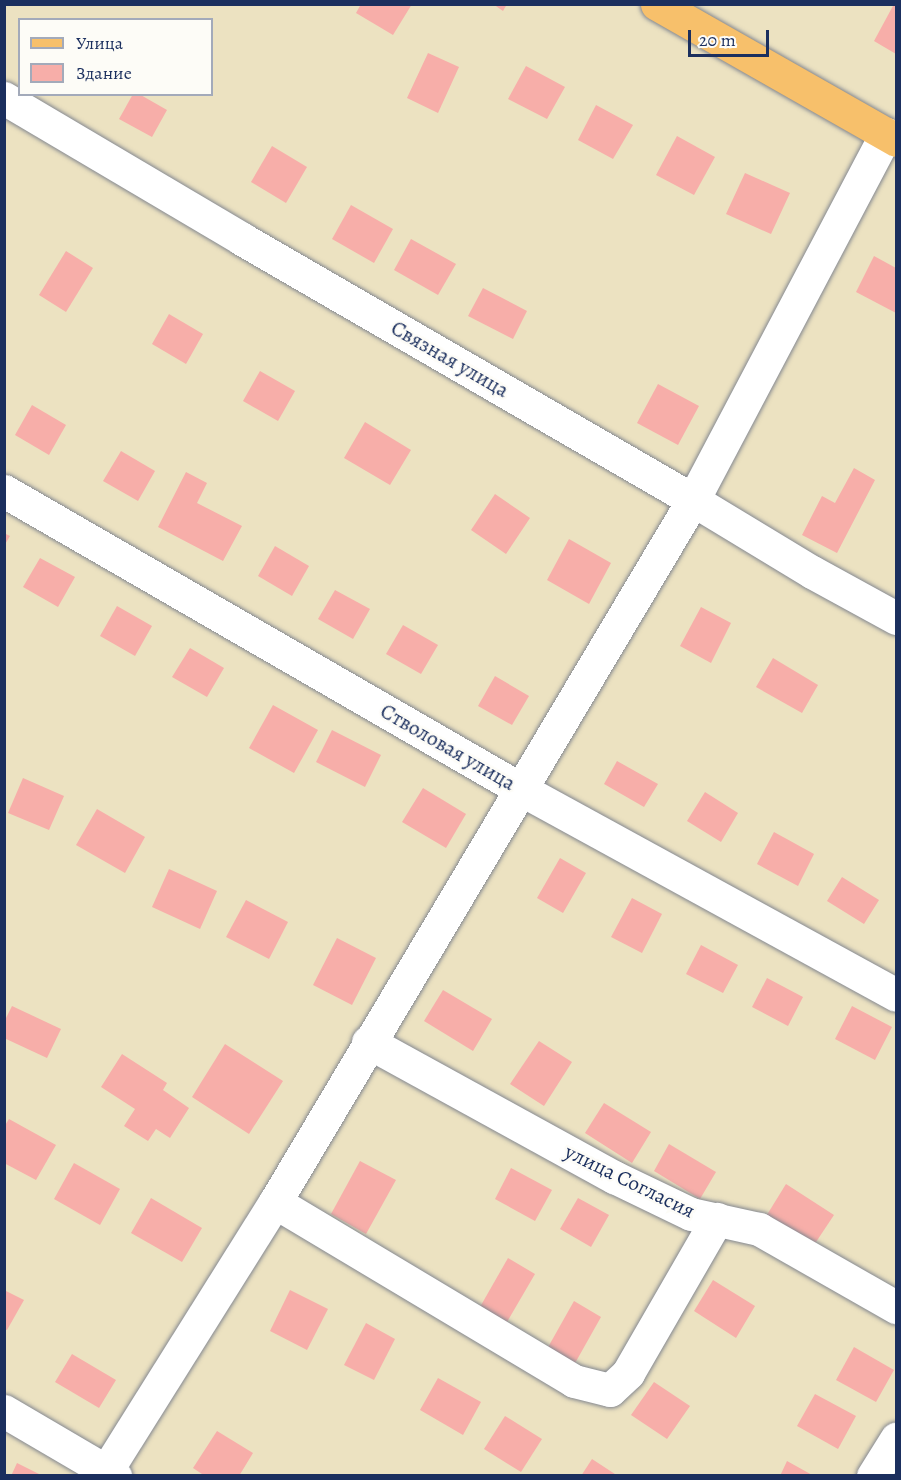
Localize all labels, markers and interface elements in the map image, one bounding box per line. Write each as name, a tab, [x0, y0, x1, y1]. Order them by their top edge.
legend	[18, 18, 213, 96]
scale bar	[691, 18, 772, 56]
text: 20 m	[699, 28, 736, 52]
text: Улица	[76, 31, 123, 55]
text: Здание	[76, 61, 132, 85]
street label: Связная улица	[387, 315, 513, 403]
street label: Стволовая улица	[376, 698, 520, 796]
street label: улица Согласия	[561, 1139, 699, 1223]

